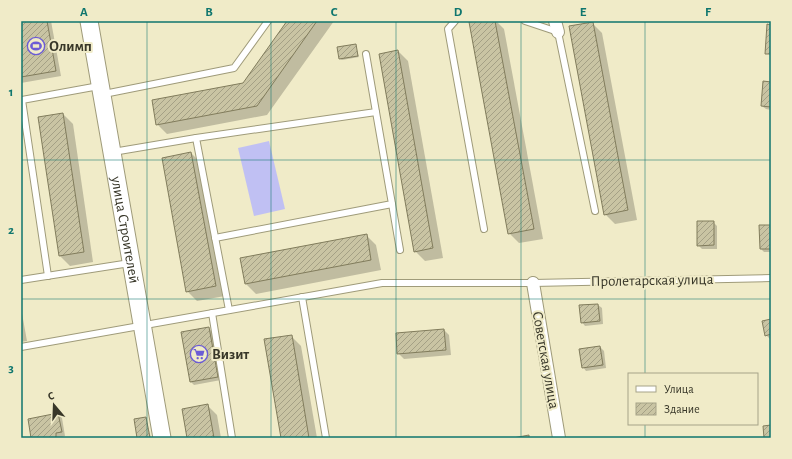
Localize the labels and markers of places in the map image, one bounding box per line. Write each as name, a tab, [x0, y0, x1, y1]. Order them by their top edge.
sports icon: Олимп	[26, 36, 46, 56]
place label: Олимп	[49, 39, 92, 54]
supermarket icon: Визит	[189, 344, 209, 364]
place label: Визит	[212, 347, 249, 362]

